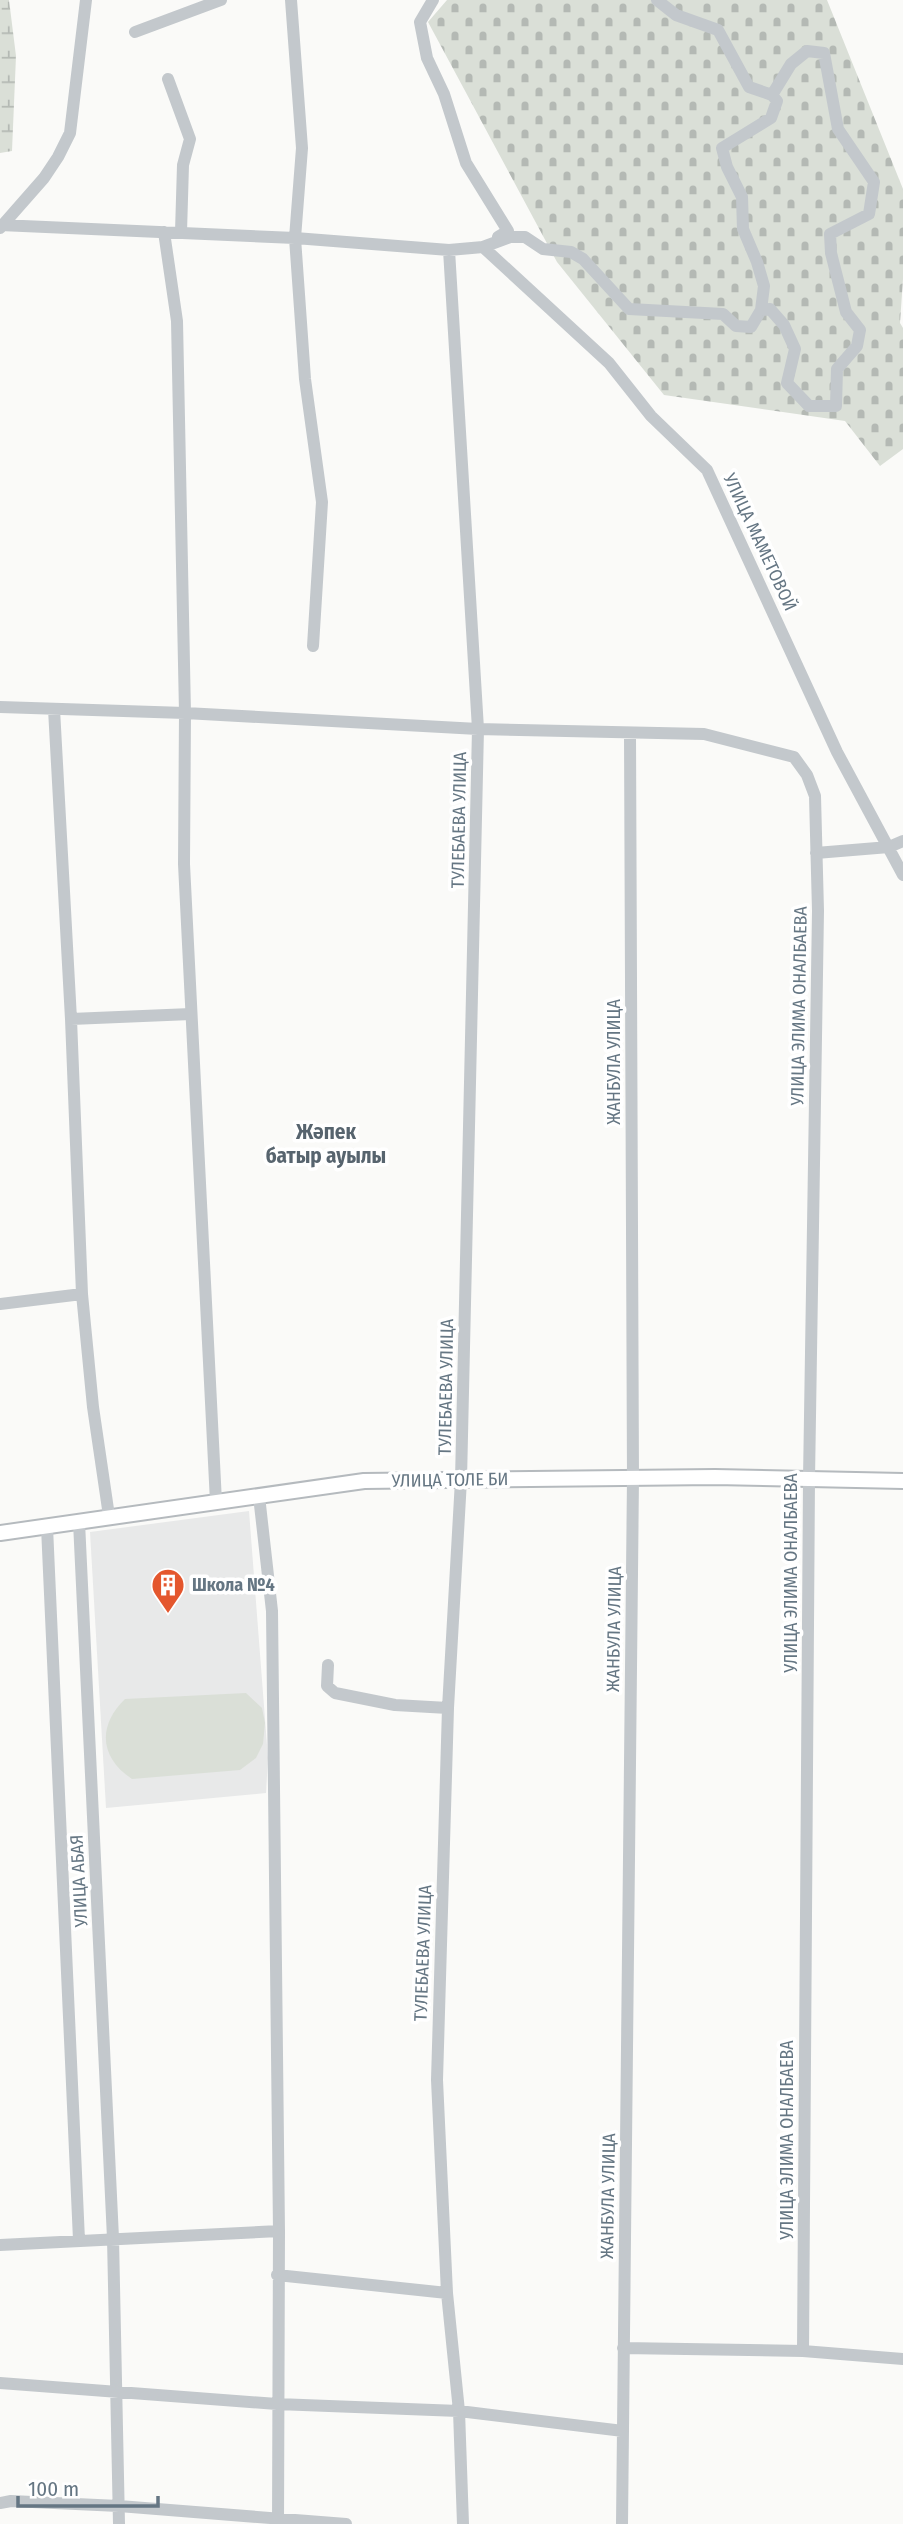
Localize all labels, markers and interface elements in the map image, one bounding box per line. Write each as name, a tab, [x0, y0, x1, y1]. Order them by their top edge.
street label: УЛИЦА МАМЕТОВОЙ	[718, 469, 801, 614]
street label: ТУЛЕБАЕВА УЛИЦА	[447, 751, 471, 888]
street label: УЛИЦА ЭЛИМА ОНАЛБАЕВА	[786, 906, 812, 1107]
street label: ЖАНБУЛА УЛИЦА	[603, 999, 625, 1125]
district label: Жәпек батыр ауылы	[266, 1119, 386, 1169]
street label: ТУЛЕБАЕВА УЛИЦА	[434, 1318, 458, 1455]
street label: УЛИЦА ТОЛЕ БИ	[390, 1468, 509, 1492]
street label: УЛИЦА ЭЛИМА ОНАЛБАЕВА	[780, 1473, 802, 1674]
street label: ЖАНБУЛА УЛИЦА	[602, 1565, 626, 1692]
building icon: Школа №4	[149, 1566, 187, 1615]
place label: Школа №4	[192, 1574, 275, 1596]
street label: УЛИЦА АБАЯ	[66, 1834, 92, 1929]
street label: ТУЛЕБАЕВА УЛИЦА	[410, 1884, 436, 2022]
street label: УЛИЦА ЭЛИМА ОНАЛБАЕВА	[776, 2040, 798, 2241]
street label: ЖАНБУЛА УЛИЦА	[596, 2132, 620, 2259]
scale bar	[18, 2464, 158, 2508]
text: 100 m	[28, 2476, 79, 2502]

